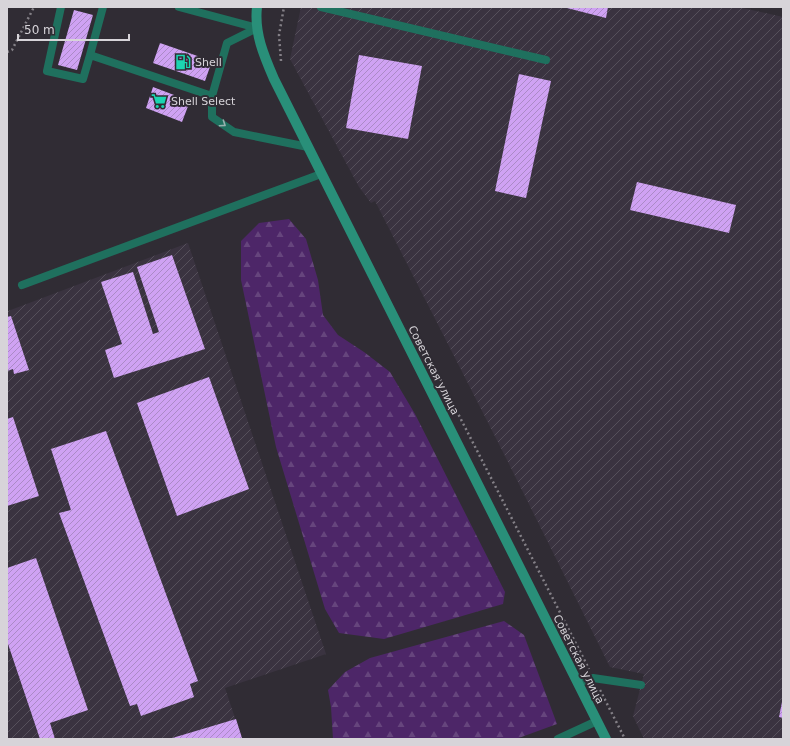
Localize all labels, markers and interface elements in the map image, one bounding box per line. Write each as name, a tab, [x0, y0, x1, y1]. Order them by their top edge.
scale bar	[18, 16, 129, 42]
text: 50 m	[24, 23, 55, 37]
fuel station icon: Shell	[174, 53, 192, 71]
place label: Shell	[195, 56, 222, 69]
supermarket icon: Shell Select	[150, 92, 168, 110]
place label: Shell Select	[171, 95, 236, 108]
one-way arrow	[219, 120, 226, 127]
street label: Советская улица	[405, 323, 462, 417]
street label: Советская улица	[550, 612, 607, 706]

